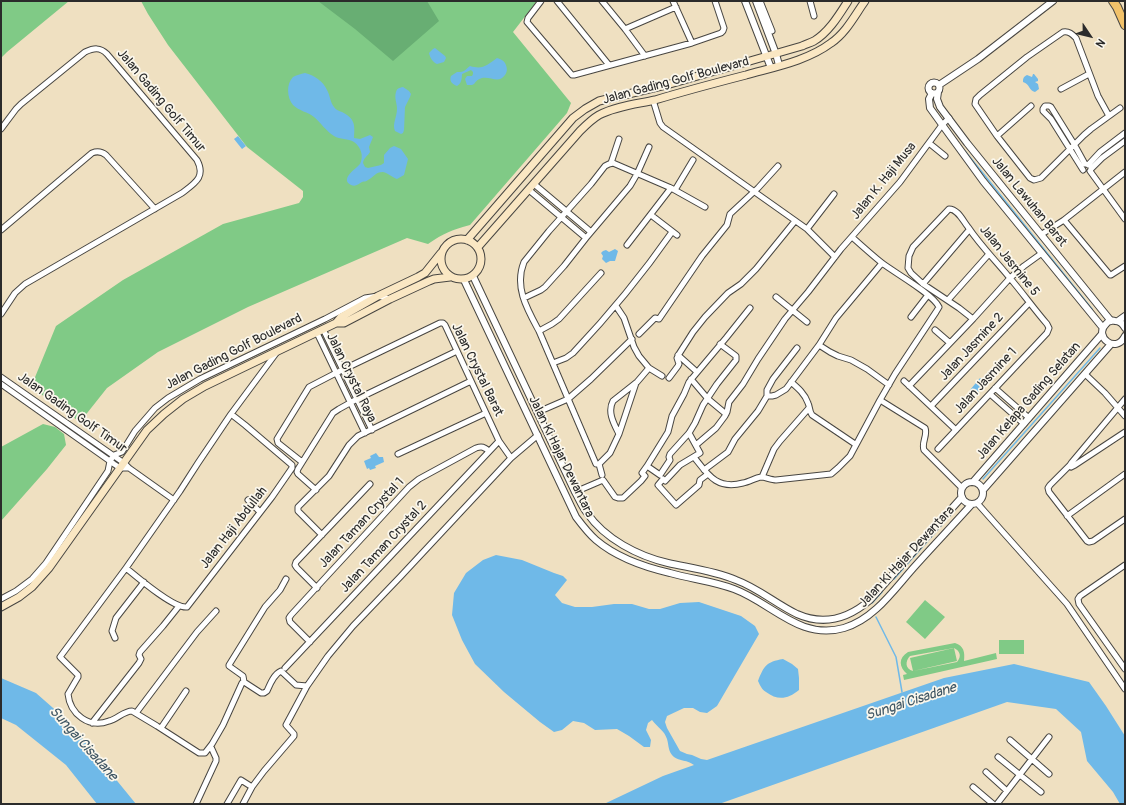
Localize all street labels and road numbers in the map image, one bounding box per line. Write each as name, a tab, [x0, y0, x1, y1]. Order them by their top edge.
street label: Jalan Gading Golf Timur	[113, 46, 209, 156]
street label: Jalan Gading Golf Boulevard	[601, 54, 751, 108]
street label: Jalan K. Haji Musa	[848, 139, 920, 223]
street label: Jalan Lawuhan Barat	[988, 154, 1070, 250]
street label: Jalan Jasmine 5	[976, 222, 1042, 300]
street label: Jalan Jasmine 2	[937, 310, 1007, 384]
street label: Jalan Gading Golf Boulevard	[163, 311, 305, 393]
street label: Jalan Crystal Barat	[448, 321, 506, 419]
street label: Jalan Crystal Raya	[323, 331, 379, 425]
street label: Jalan Kelapa Gading Selatan	[974, 339, 1084, 463]
street label: Jalan Jasmine 1	[951, 345, 1021, 417]
street label: Jalan Gading Golf Timur	[14, 369, 130, 457]
street label: Jalan Ki Hajar Dewantara	[525, 394, 597, 520]
street label: Jalan Taman Crystal 1	[316, 475, 408, 571]
street label: Jalan Haji Abdullah	[197, 484, 271, 572]
street label: Jalan Taman Crystal 2	[338, 498, 430, 596]
street label: Jalan Ki Hajar Dewantara	[856, 503, 958, 611]

